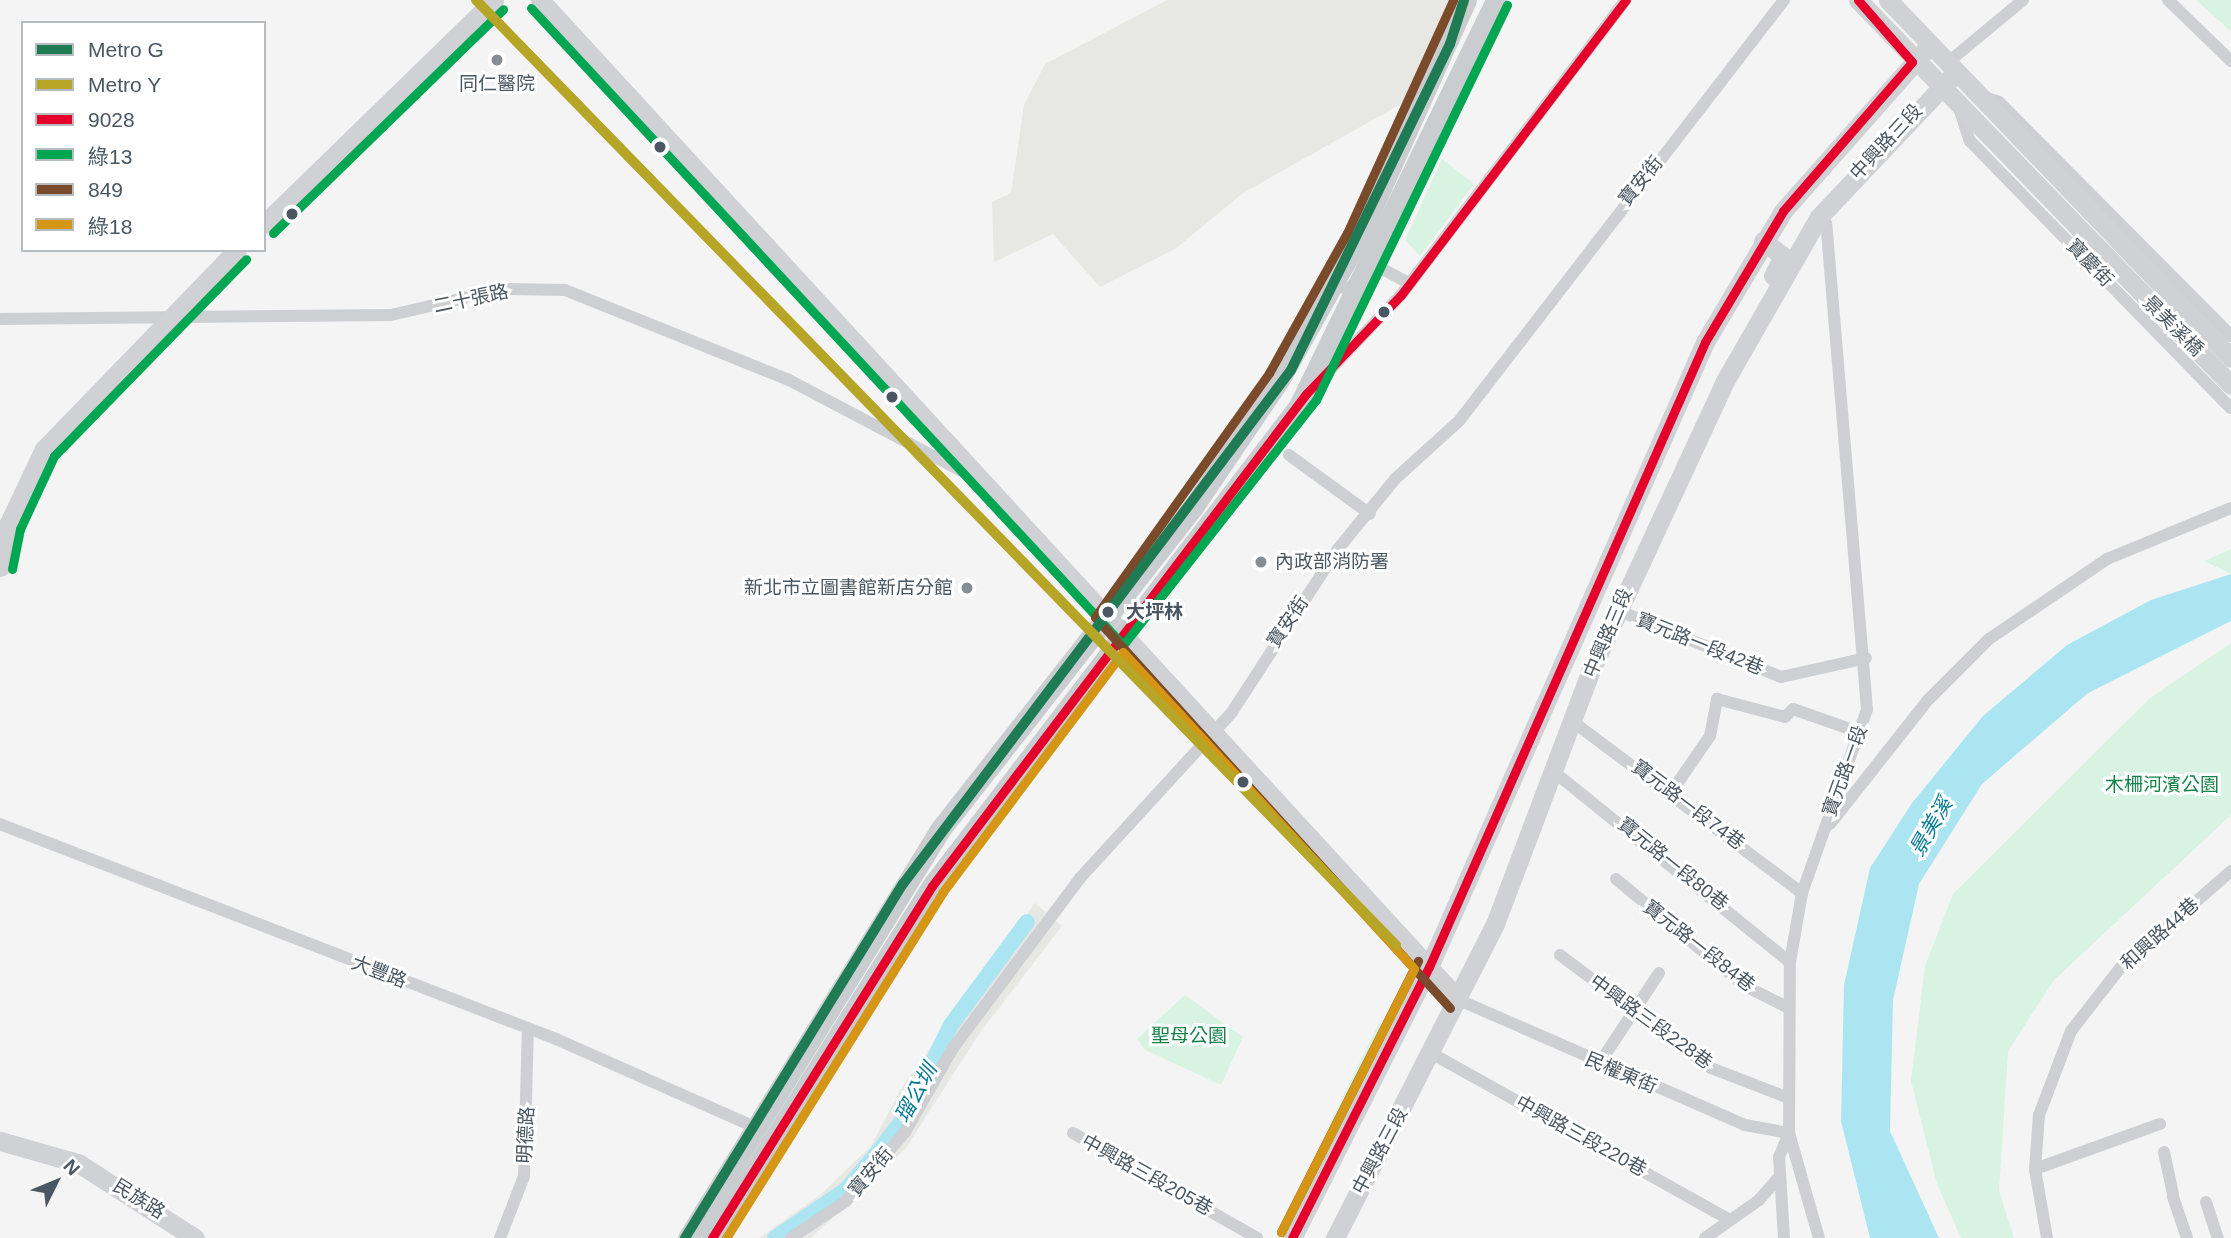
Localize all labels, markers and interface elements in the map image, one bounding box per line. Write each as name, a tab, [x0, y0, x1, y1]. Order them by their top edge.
legend	[21, 21, 266, 252]
text: Metro G	[88, 38, 164, 61]
marker: 同仁醫院	[487, 50, 507, 70]
text: Metro Y	[88, 73, 161, 96]
place label: 同仁醫院	[459, 73, 535, 95]
street label: 中興路三段	[1845, 99, 1927, 185]
text: 9028	[88, 108, 135, 131]
unlabelled marker	[653, 140, 667, 154]
text: 綠13	[88, 145, 132, 168]
street label: 寶安街	[1614, 152, 1668, 210]
text: 849	[88, 178, 123, 201]
unlabelled marker	[285, 207, 299, 221]
text: 綠18	[88, 215, 132, 238]
street label: 寶慶街	[2062, 235, 2118, 291]
street label: 二十張路	[431, 280, 511, 318]
street label: 景美溪橋	[2138, 291, 2208, 361]
unlabelled marker	[1377, 305, 1391, 319]
unlabelled marker	[885, 390, 899, 404]
place label: 內政部消防署	[1275, 551, 1389, 573]
marker: 內政部消防署	[1253, 554, 1269, 570]
place label: 新北市立圖書館新店分館	[744, 577, 953, 599]
marker: 新北市立圖書館新店分館	[959, 580, 975, 596]
street label: 中興路三段	[1579, 585, 1637, 681]
street label: 寶安街	[1263, 592, 1313, 652]
marker: 大坪林	[1097, 601, 1119, 623]
place label: 大坪林	[1126, 601, 1183, 623]
street label: 寶元路一段42巷	[1633, 608, 1767, 680]
street label: 寶元路一段	[1818, 722, 1872, 820]
street label: 寶元路一段74巷	[1627, 755, 1749, 855]
park label: 木柵河濱公園	[2105, 774, 2219, 796]
unlabelled marker	[1236, 775, 1250, 789]
water label: 景美溪	[1904, 793, 1958, 861]
street label: 寶元路一段80巷	[1613, 813, 1733, 915]
street label: 和興路44巷	[2116, 893, 2204, 975]
street label: 寶元路一段84巷	[1639, 895, 1759, 997]
street label: 大豐路	[348, 951, 410, 993]
street label: 中興路三段228巷	[1585, 970, 1717, 1074]
park label: 聖母公園	[1151, 1025, 1227, 1047]
street label: 民權東街	[1582, 1048, 1660, 1098]
water label: 瑠公圳	[890, 1059, 942, 1127]
street label: 中興路三段220巷	[1512, 1091, 1650, 1181]
street label: 中興路三段	[1348, 1104, 1412, 1198]
street label: 明德路	[513, 1106, 539, 1164]
street label: 中興路三段205巷	[1078, 1130, 1216, 1220]
street label: 寶安街	[844, 1143, 898, 1201]
north arrow	[21, 1147, 91, 1217]
text: N	[59, 1155, 84, 1180]
street label: 民族路	[109, 1174, 169, 1224]

